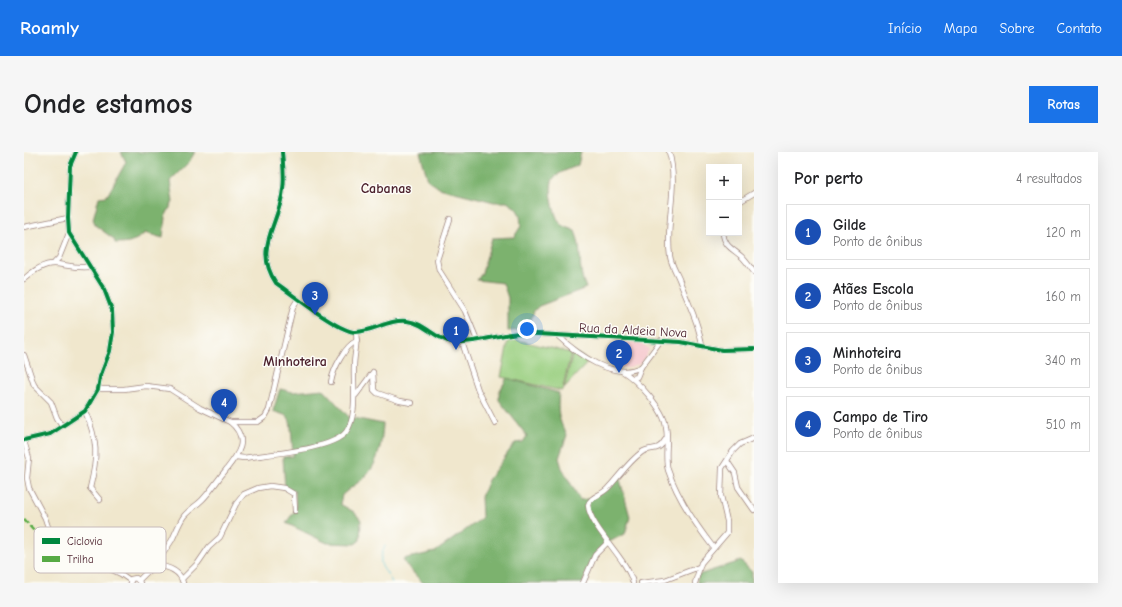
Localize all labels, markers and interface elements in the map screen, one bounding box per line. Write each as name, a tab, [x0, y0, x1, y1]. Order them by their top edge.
text: Roamly	[20, 17, 79, 39]
text: Início	[888, 20, 922, 37]
text: Mapa	[944, 20, 977, 37]
text: Sobre	[999, 20, 1034, 37]
text: Contato	[1056, 20, 1102, 37]
button: Rotas	[1029, 86, 1098, 123]
text: Onde estamos	[24, 88, 192, 120]
map controls	[706, 164, 742, 236]
button: +	[706, 164, 742, 200]
text: Por perto	[794, 169, 863, 188]
text: 4 resultados	[1016, 171, 1082, 186]
district label: Cabanas	[361, 180, 411, 197]
button: −	[706, 200, 742, 236]
text: Gilde	[833, 216, 866, 234]
text: 1	[805, 225, 811, 240]
text: 120 m	[1046, 225, 1081, 240]
text: Ponto de ônibus	[833, 234, 922, 249]
text: Atães Escola	[833, 280, 914, 298]
pin: 3	[302, 282, 328, 315]
text: 2	[805, 289, 811, 304]
text: 160 m	[1046, 289, 1081, 304]
text: Ponto de ônibus	[833, 298, 922, 313]
pin: 1	[443, 317, 469, 350]
your location	[517, 319, 537, 339]
street label: Rua da Aldeia Nova	[579, 320, 687, 340]
pin: 2	[606, 340, 632, 373]
text: Minhoteira	[833, 344, 901, 362]
district label: Minhoteira	[263, 353, 327, 370]
text: 3	[805, 353, 811, 368]
text: 340 m	[1045, 353, 1081, 368]
text: Ponto de ônibus	[833, 362, 922, 377]
pin: 4	[211, 389, 237, 422]
text: Campo de Tiro	[833, 408, 928, 426]
text: 4	[805, 417, 811, 432]
text: 510 m	[1046, 417, 1081, 432]
text: Ponto de ônibus	[833, 426, 922, 441]
legend	[34, 527, 166, 573]
text: Ciclovia	[67, 535, 102, 548]
text: Trilha	[67, 553, 94, 566]

